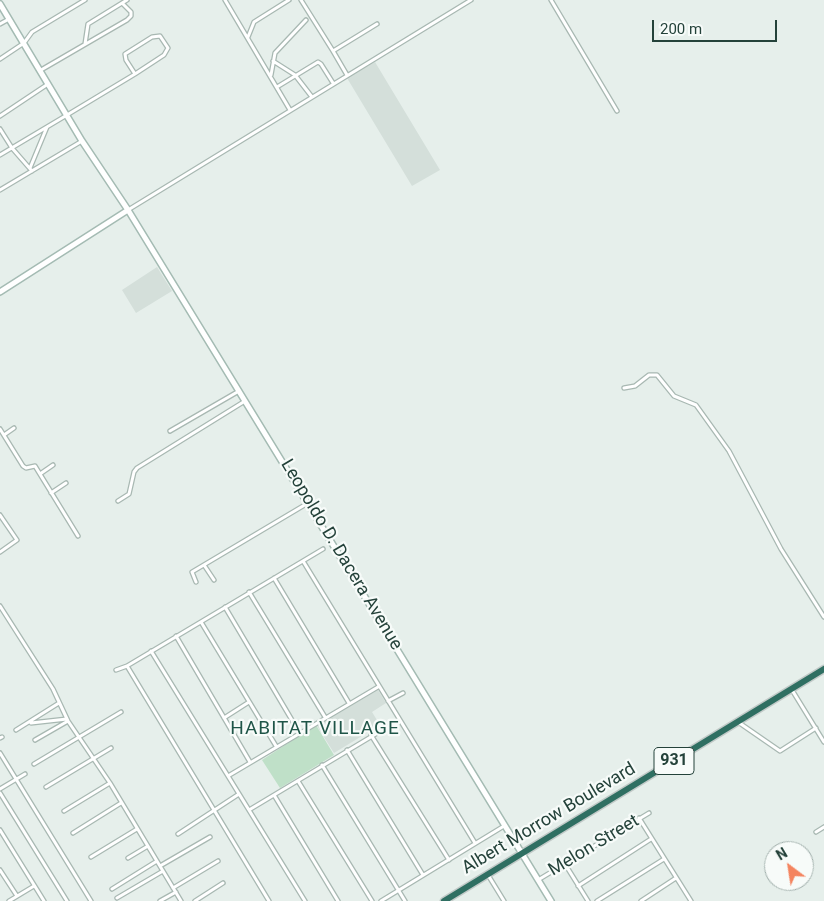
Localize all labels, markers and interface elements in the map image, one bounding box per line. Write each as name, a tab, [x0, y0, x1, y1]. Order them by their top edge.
scale bar	[654, 10, 779, 42]
text: 200 m	[660, 20, 702, 38]
street label: Leopoldo D. Dacera Avenue	[275, 456, 407, 654]
district label: HABITAT VILLAGE	[228, 718, 402, 740]
road number: 931	[654, 748, 694, 774]
street label: Albert Morrow Boulevard	[458, 759, 640, 879]
street label: Melon Street	[545, 811, 643, 881]
north arrow	[764, 841, 814, 891]
text: N	[773, 845, 790, 863]

